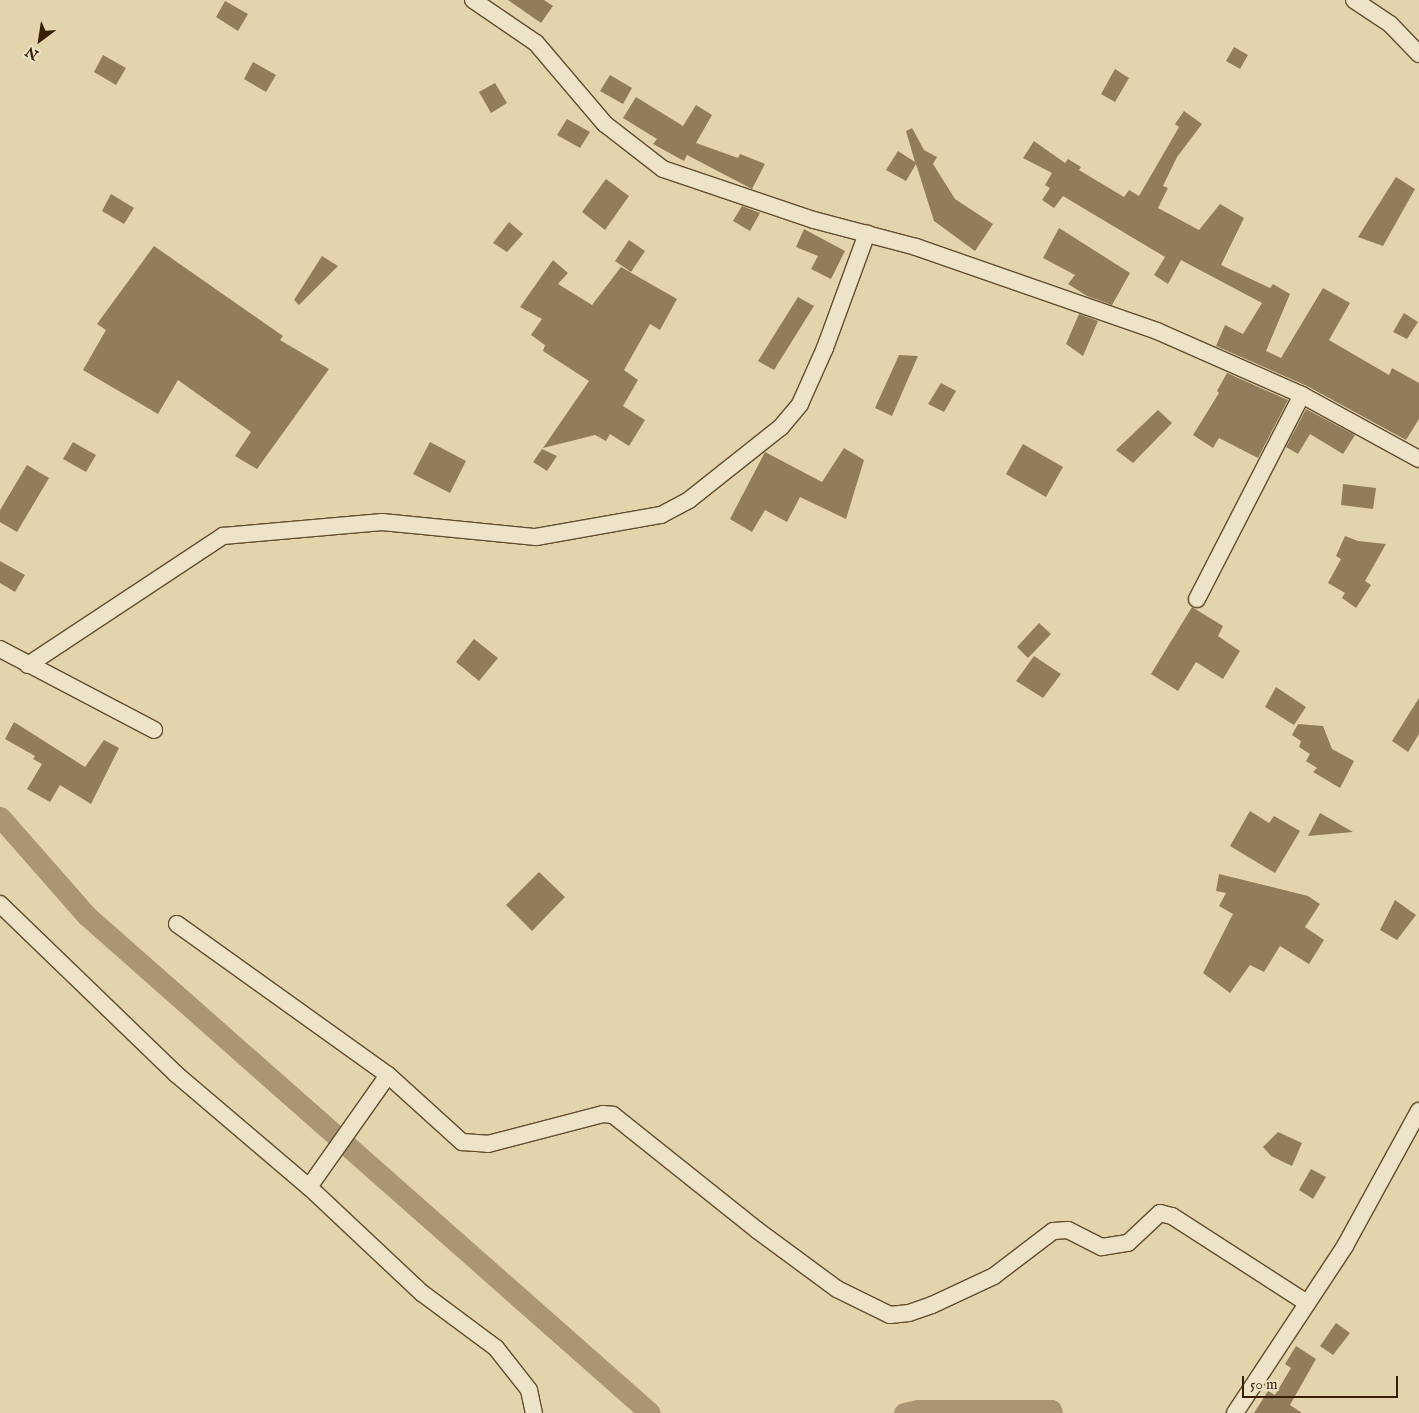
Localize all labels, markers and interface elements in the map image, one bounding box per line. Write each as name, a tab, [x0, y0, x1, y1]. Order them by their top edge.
north arrow	[15, 15, 65, 65]
text: N	[22, 42, 42, 64]
scale bar	[1244, 1366, 1400, 1398]
text: 50 m	[1250, 1375, 1278, 1394]

